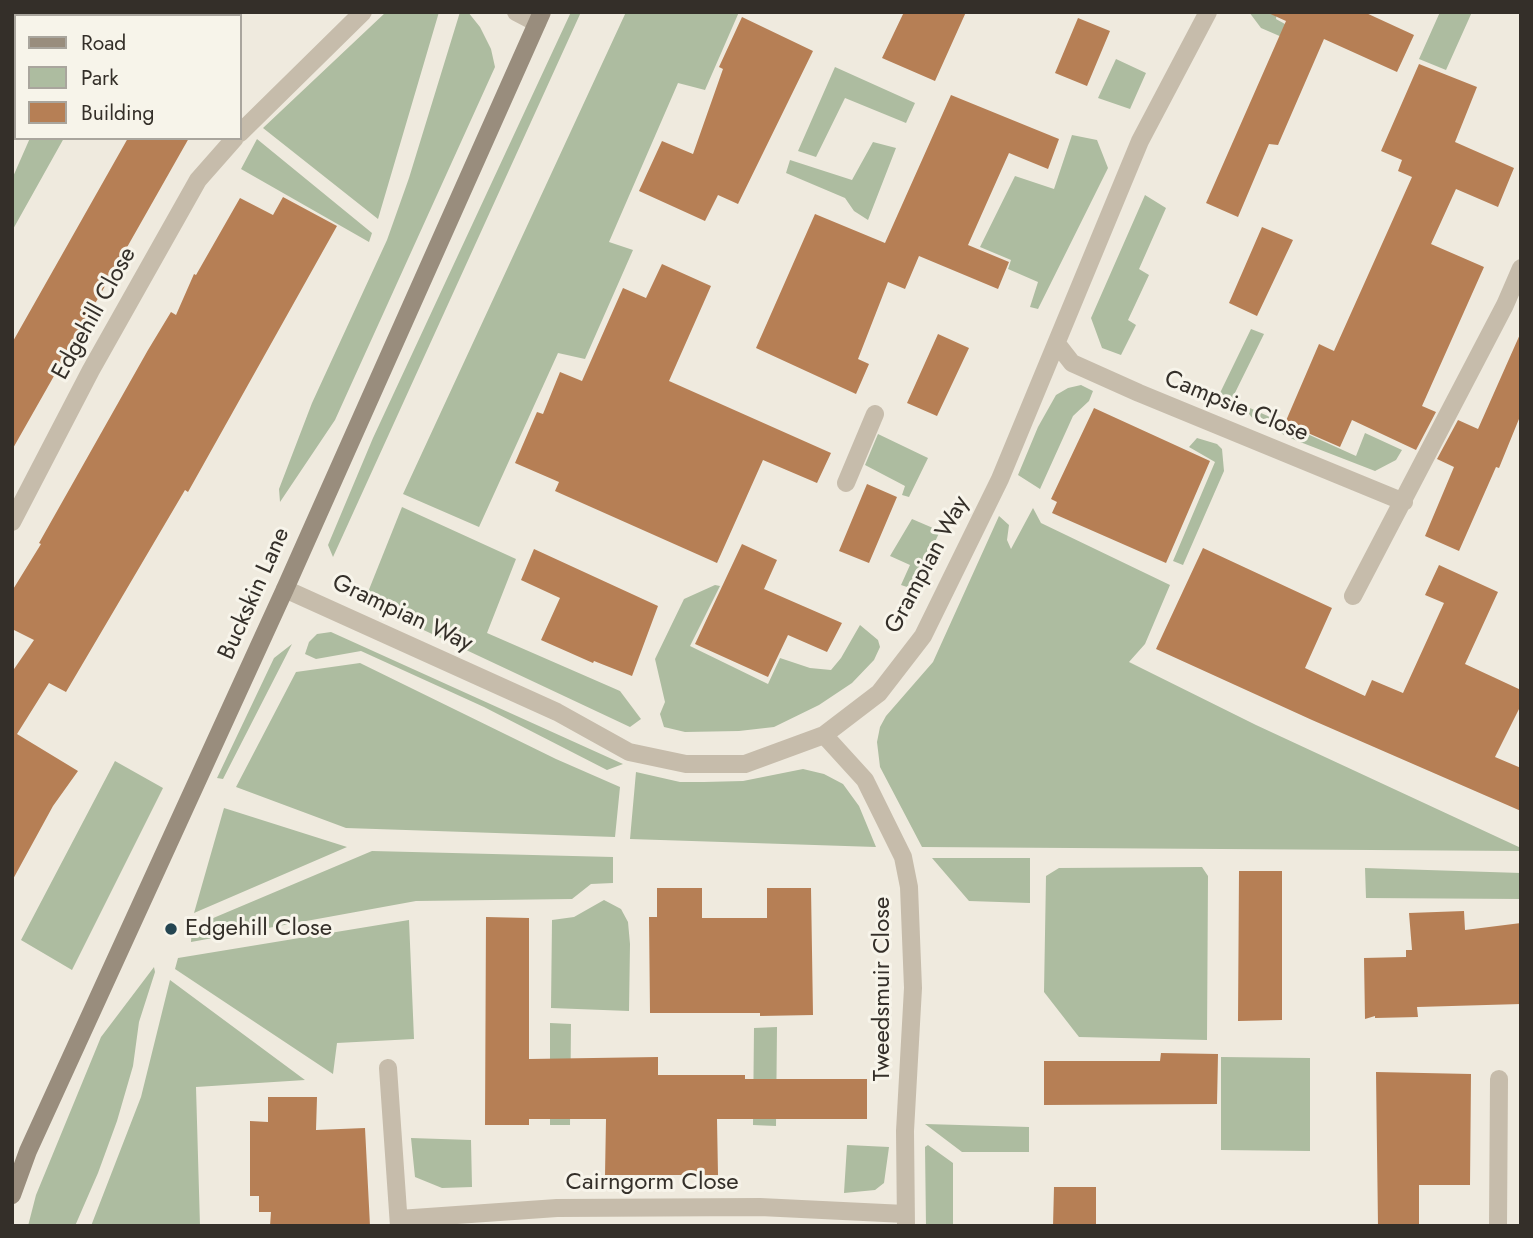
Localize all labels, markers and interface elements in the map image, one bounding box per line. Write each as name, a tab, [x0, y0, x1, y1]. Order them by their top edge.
legend	[14, 14, 242, 140]
text: Road	[81, 28, 126, 58]
text: Park	[81, 63, 118, 93]
text: Building	[81, 98, 154, 128]
street label: Edgehill Close	[47, 243, 143, 385]
street label: Campsie Close	[1160, 365, 1312, 449]
street label: Grampian Way	[880, 491, 976, 639]
street label: Buckskin Lane	[213, 523, 297, 665]
street label: Grampian Way	[327, 569, 477, 659]
street label: Tweedsmuir Close	[869, 897, 897, 1081]
place label: Edgehill Close	[185, 915, 332, 943]
marker: Edgehill Close	[163, 921, 179, 937]
street label: Cairngorm Close	[565, 1169, 739, 1197]

